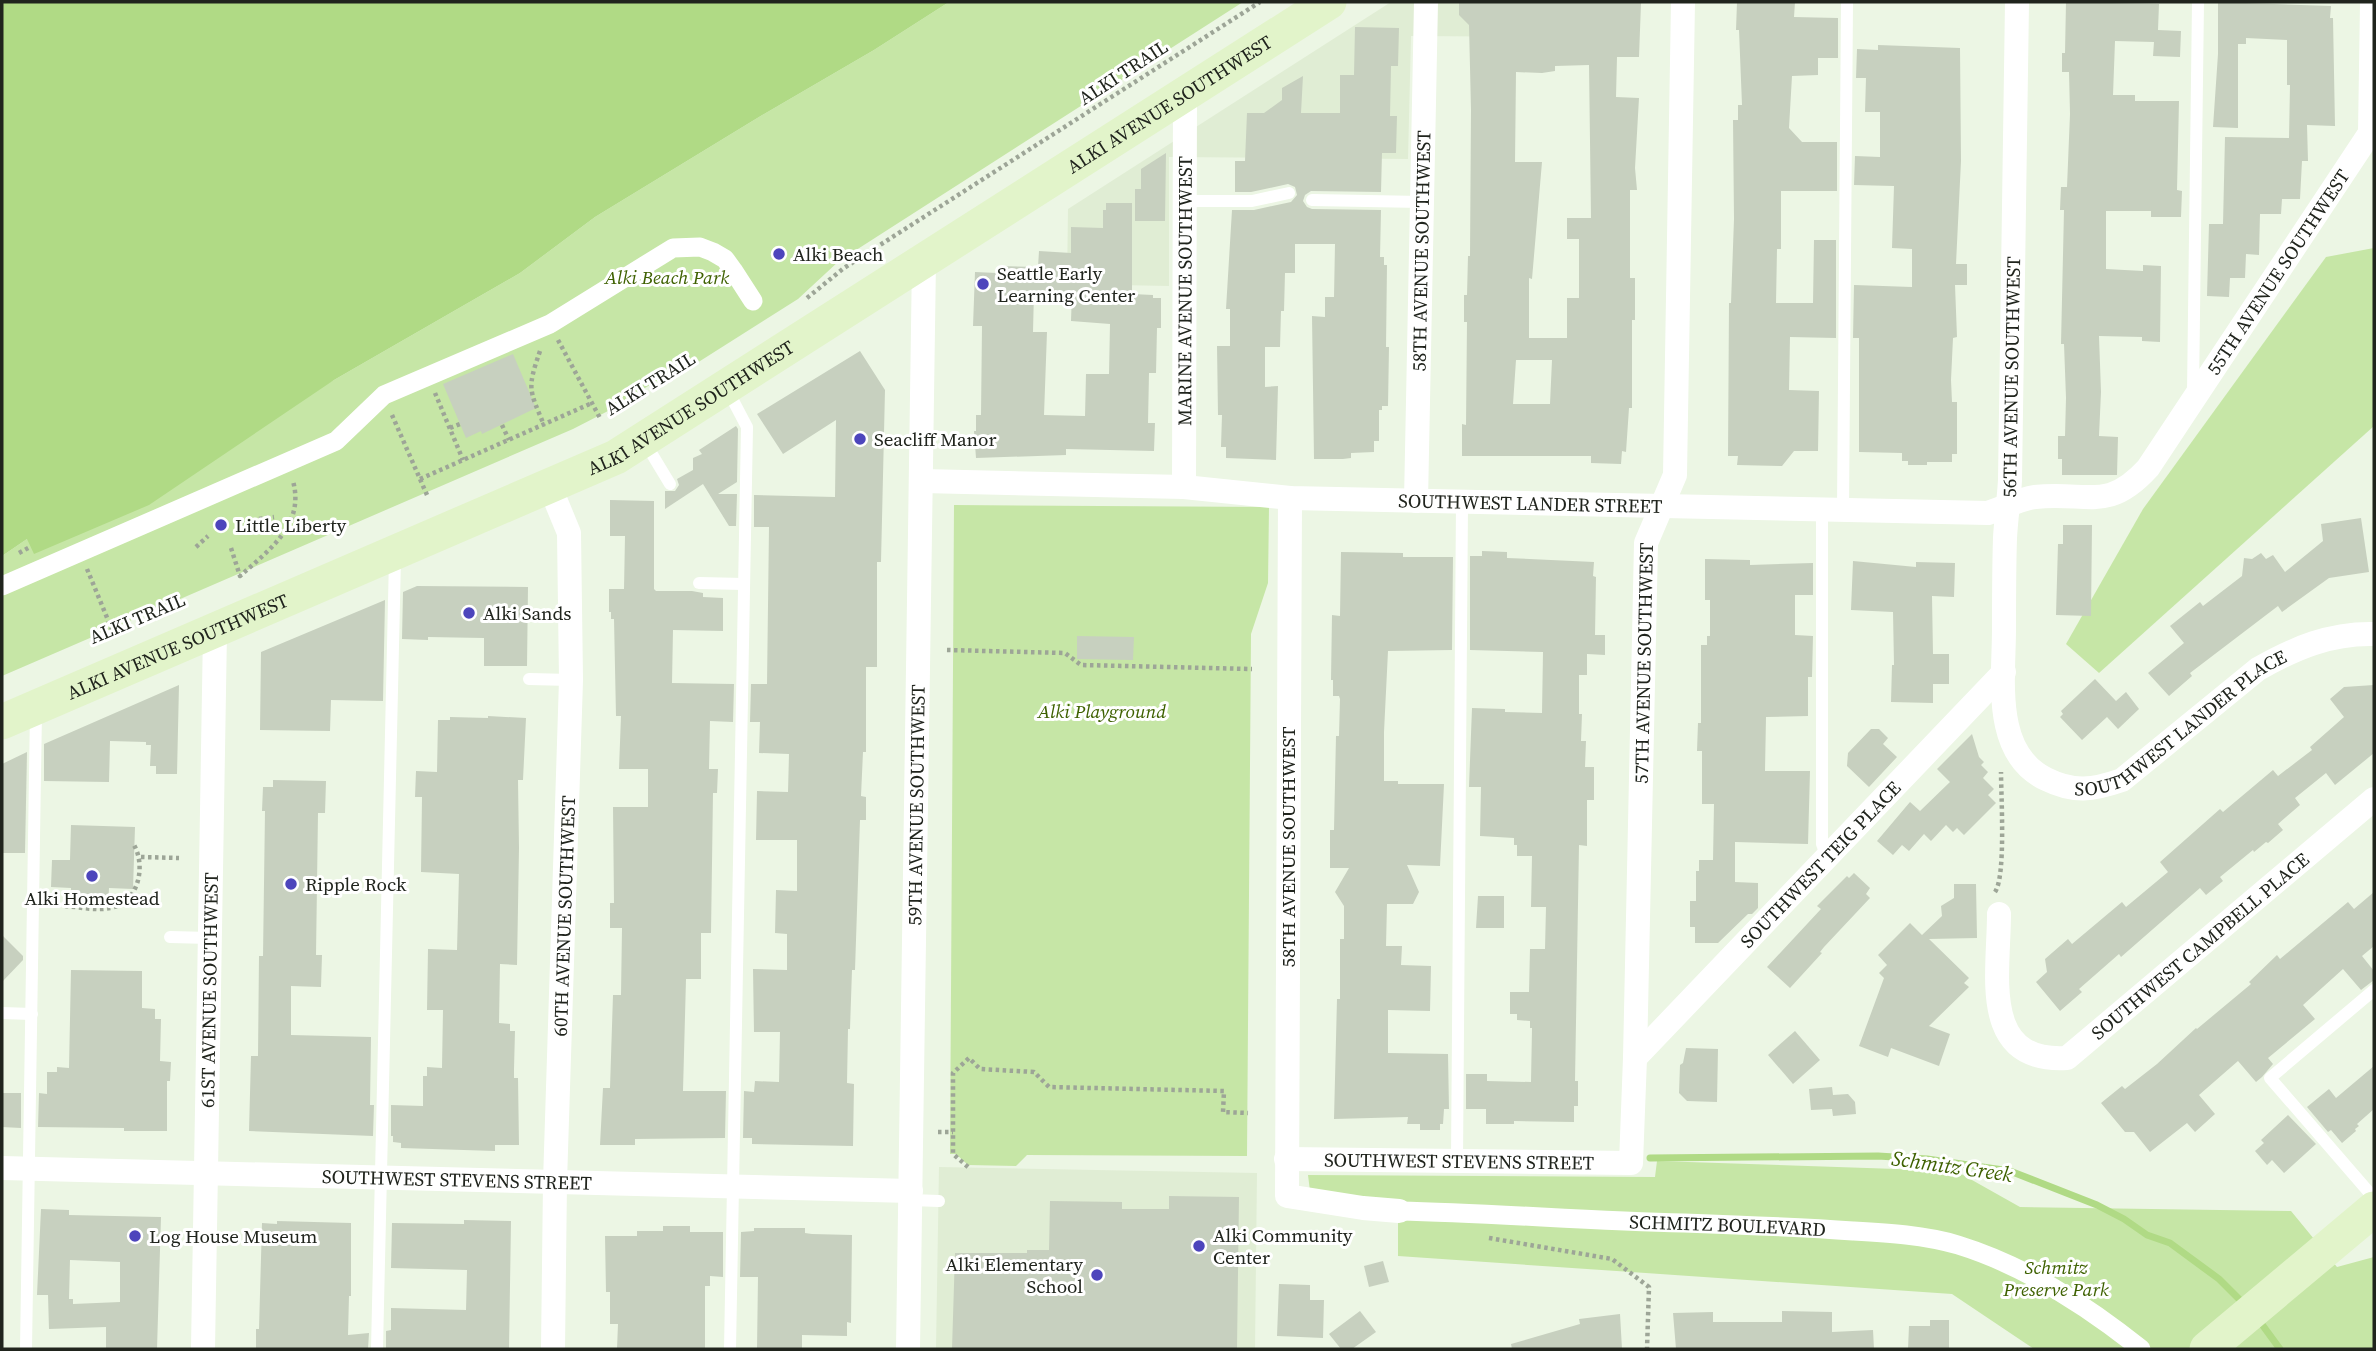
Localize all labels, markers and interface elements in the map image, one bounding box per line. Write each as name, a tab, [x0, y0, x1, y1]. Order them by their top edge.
street label: ALKI AVENUE SOUTHWEST	[1061, 28, 1277, 179]
street label: ALKI TRAIL	[1073, 33, 1173, 111]
street label: 58TH AVENUE SOUTHWEST	[1406, 130, 1436, 372]
street label: MARINE AVENUE SOUTHWEST	[1171, 155, 1198, 426]
street label: 55TH AVENUE SOUTHWEST	[2200, 164, 2356, 380]
place label: Alki Beach	[793, 241, 883, 267]
marker: Alki Beach	[771, 246, 787, 262]
street label: 56TH AVENUE SOUTHWEST	[1996, 256, 2026, 498]
place label: Seattle Early Learning Center	[997, 260, 1135, 308]
park label: Alki Beach Park	[604, 264, 729, 290]
marker: Seattle Early Learning Center	[975, 276, 991, 292]
street label: ALKI AVENUE SOUTHWEST	[583, 333, 799, 481]
street label: ALKI TRAIL	[600, 345, 700, 421]
place label: Seacliff Manor	[874, 426, 997, 452]
marker: Seacliff Manor	[852, 431, 868, 447]
street label: SOUTHWEST LANDER STREET	[1398, 487, 1663, 519]
place label: Little Liberty	[235, 512, 346, 538]
marker: Little Liberty	[213, 517, 229, 533]
street label: 57TH AVENUE SOUTHWEST	[1628, 542, 1659, 784]
street label: ALKI TRAIL	[85, 586, 189, 650]
street label: ALKI AVENUE SOUTHWEST	[62, 587, 293, 706]
place label: Alki Sands	[483, 600, 572, 626]
marker: Alki Sands	[461, 605, 477, 621]
street label: SOUTHWEST LANDER PLACE	[2074, 643, 2291, 802]
street label: 59TH AVENUE SOUTHWEST	[901, 684, 931, 926]
park label: Alki Playground	[1037, 698, 1166, 724]
street label: 58TH AVENUE SOUTHWEST	[1275, 726, 1301, 968]
street label: SOUTHWEST TEIG PLACE	[1734, 775, 1906, 954]
street label: 60TH AVENUE SOUTHWEST	[547, 795, 581, 1037]
street label: SOUTHWEST CAMPBELL PLACE	[2085, 846, 2314, 1045]
marker: Alki Homestead	[84, 868, 100, 884]
place label: Ripple Rock	[305, 871, 407, 897]
street label: 61ST AVENUE SOUTHWEST	[194, 872, 224, 1108]
marker: Ripple Rock	[283, 876, 299, 892]
place label: Alki Homestead	[25, 885, 160, 911]
water label: Schmitz Creek	[1890, 1143, 2014, 1189]
street label: SOUTHWEST STEVENS STREET	[1324, 1146, 1595, 1176]
street label: SOUTHWEST STEVENS STREET	[322, 1163, 593, 1196]
street label: SCHMITZ BOULEVARD	[1629, 1208, 1827, 1242]
place label: Alki Community Center	[1213, 1222, 1353, 1270]
place label: Log House Museum	[149, 1223, 317, 1249]
marker: Log House Museum	[127, 1228, 143, 1244]
marker: Alki Community Center	[1191, 1238, 1207, 1254]
place label: Alki Elementary School	[945, 1251, 1083, 1299]
park label: Schmitz Preserve Park	[2002, 1254, 2109, 1302]
marker: Alki Elementary School	[1089, 1267, 1105, 1283]

